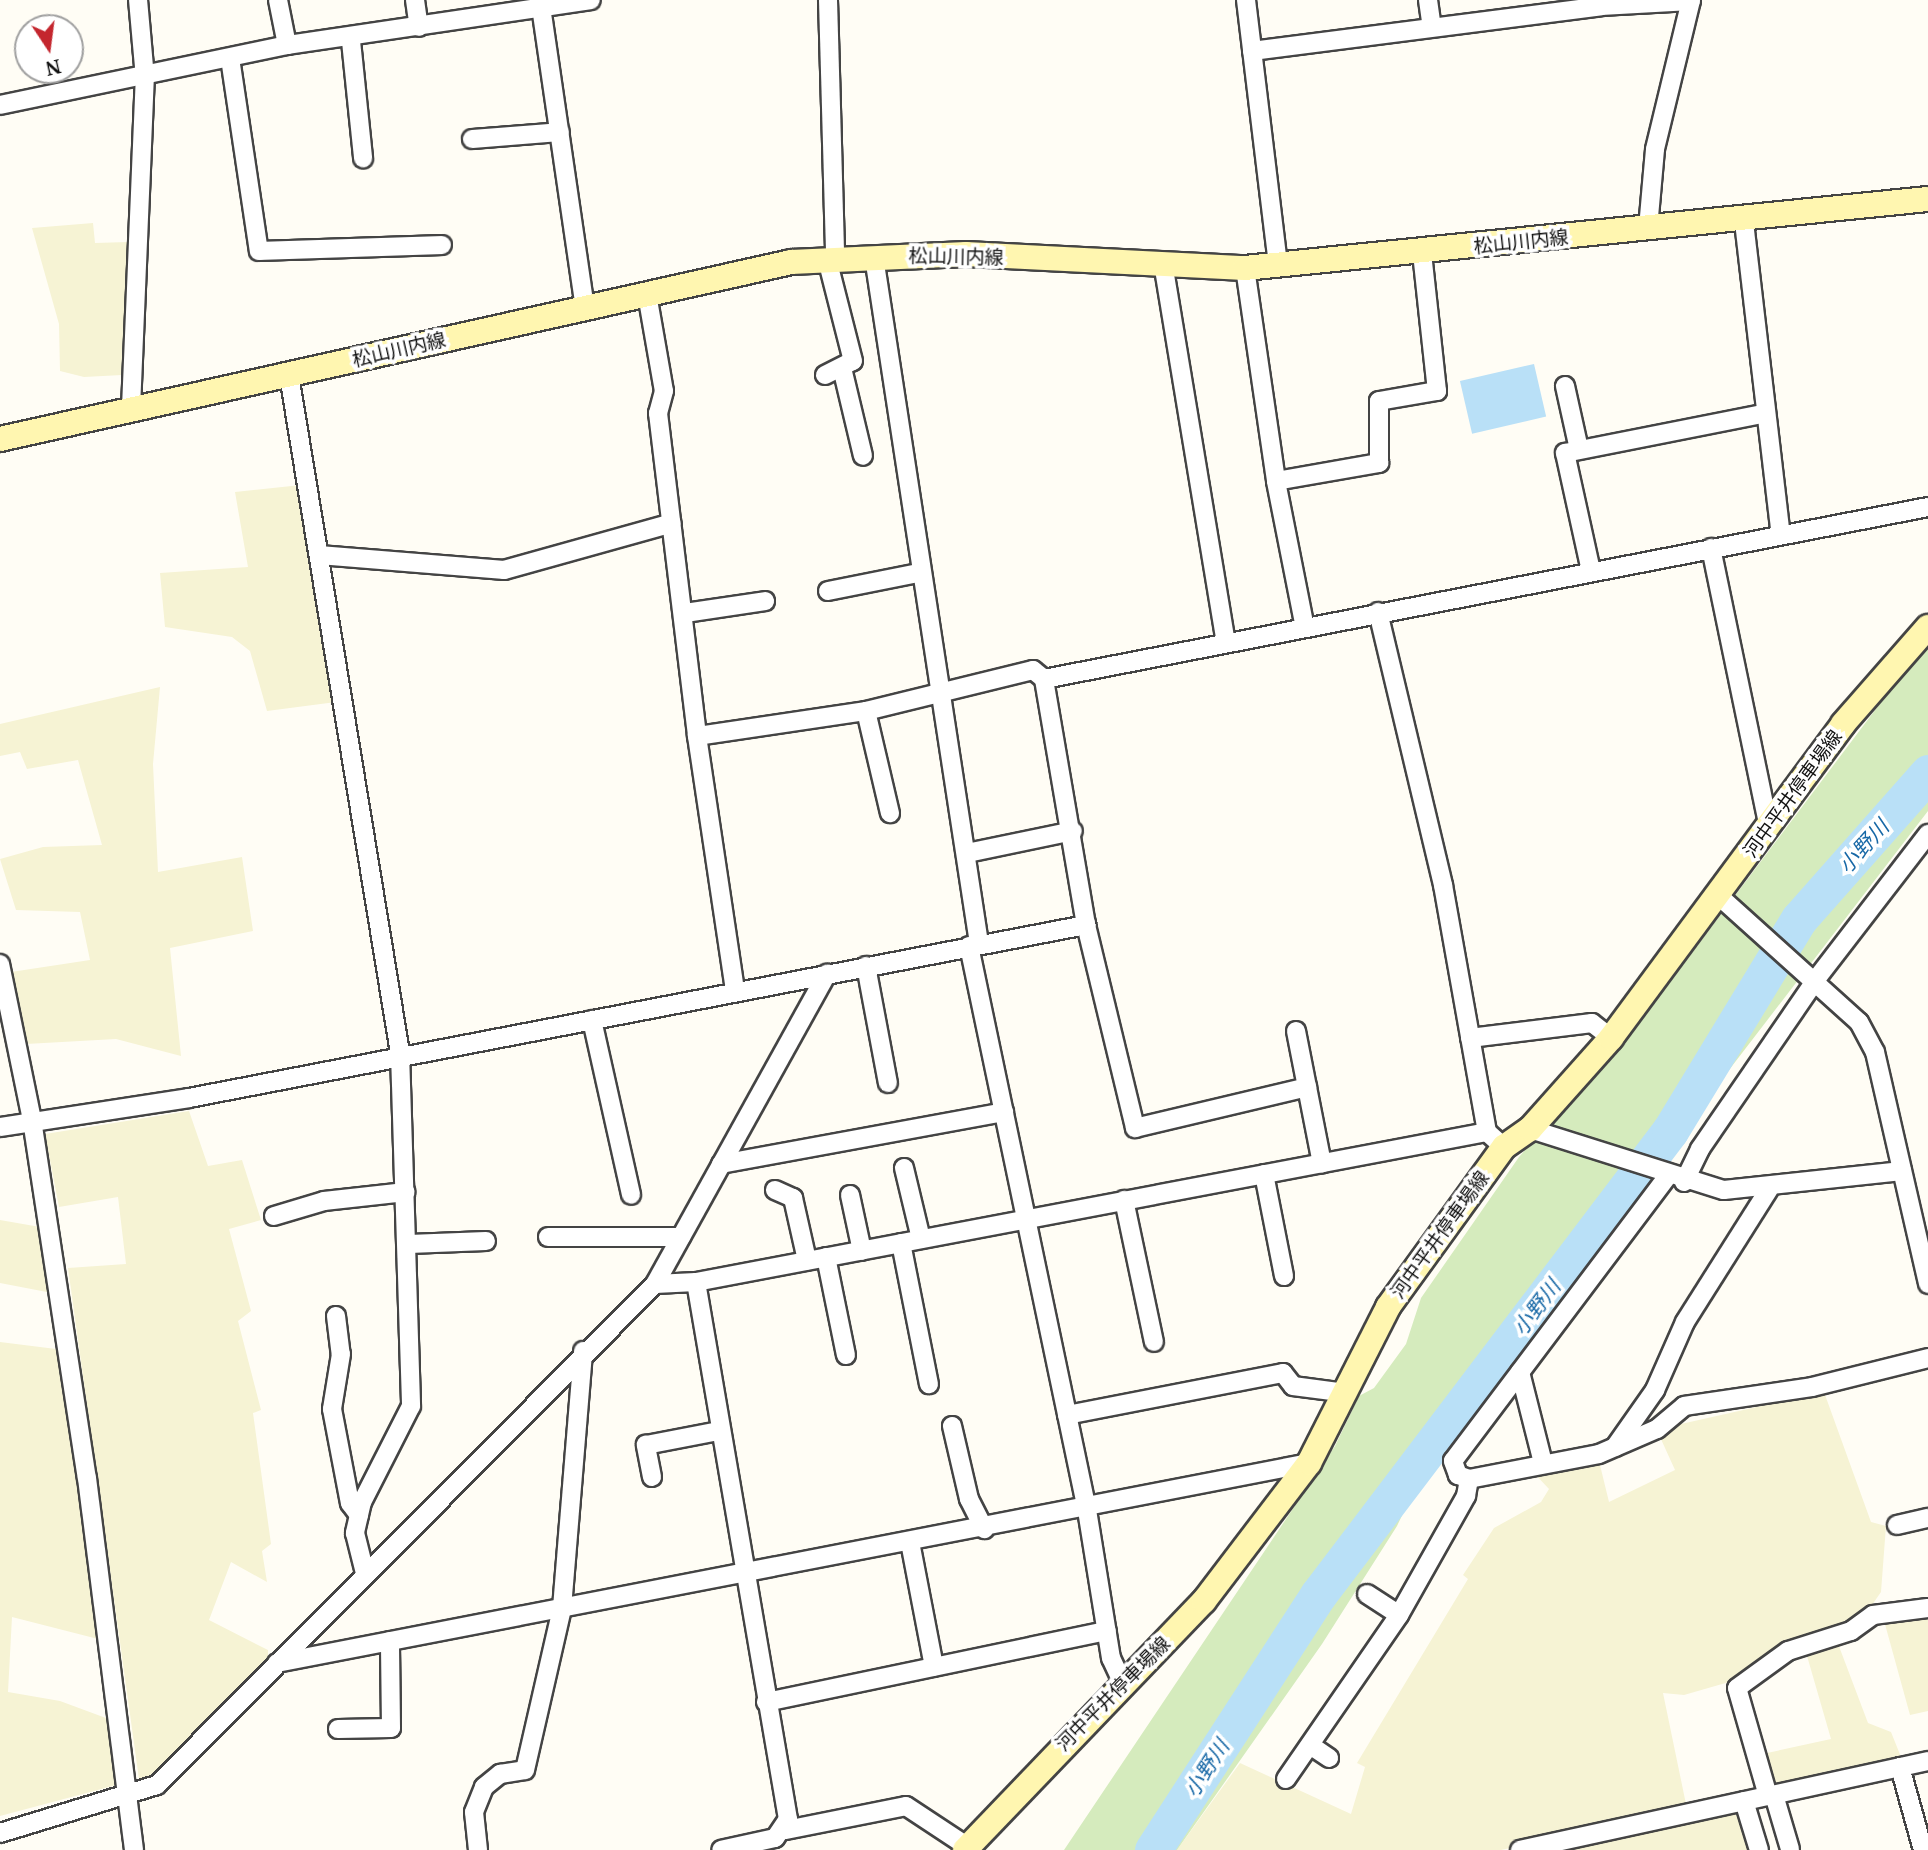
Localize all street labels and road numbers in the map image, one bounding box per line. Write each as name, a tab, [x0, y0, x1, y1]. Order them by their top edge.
street label: 松山川内線	[1473, 226, 1569, 258]
street label: 松山川内線	[908, 245, 1004, 269]
street label: 松山川内線	[350, 328, 448, 372]
street label: 河中平井停車場線	[1739, 726, 1847, 862]
street label: 河中平井停車場線	[1386, 1167, 1494, 1303]
street label: 河中平井停車場線	[1051, 1632, 1175, 1756]

